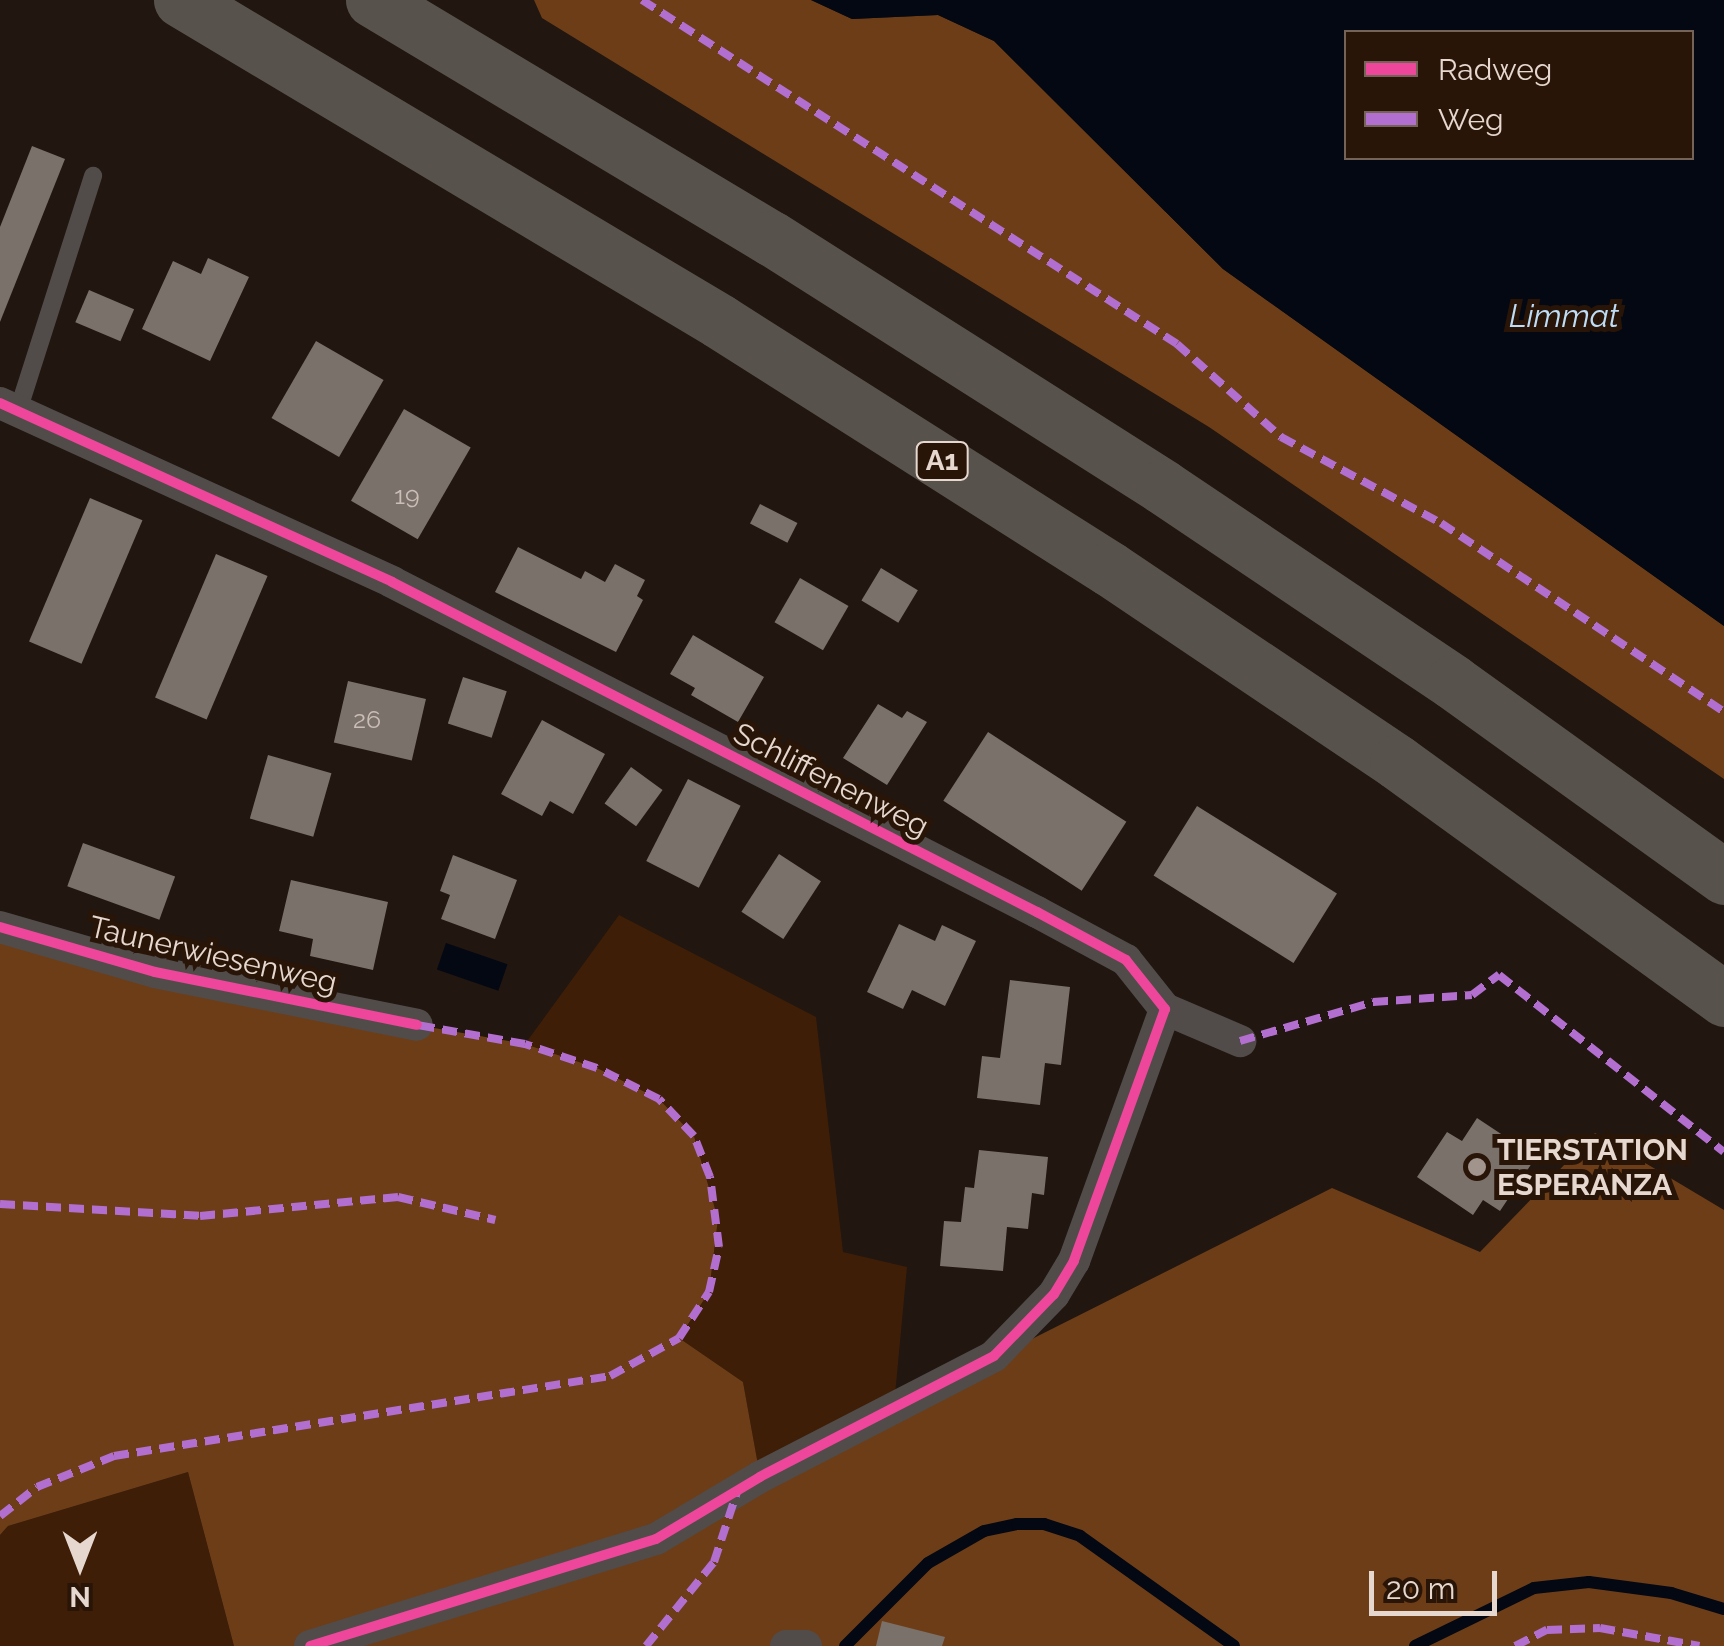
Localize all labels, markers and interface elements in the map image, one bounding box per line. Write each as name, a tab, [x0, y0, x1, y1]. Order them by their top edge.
legend	[1344, 30, 1694, 160]
text: Radweg	[1438, 52, 1552, 87]
text: Weg	[1438, 102, 1504, 137]
water label: Limmat	[1509, 297, 1619, 335]
road number: A1	[914, 438, 970, 484]
house number: 19	[394, 480, 420, 510]
house number: 26	[353, 704, 381, 734]
street label: Schliffenenweg	[728, 715, 934, 845]
street label: Taunerwiesenweg	[86, 909, 340, 1001]
place label: TIERSTATION ESPERANZA	[1497, 1132, 1688, 1202]
marker: TIERSTATION ESPERANZA	[1466, 1156, 1488, 1178]
north arrow	[30, 1516, 130, 1616]
scale bar	[1374, 1551, 1502, 1613]
text: 20 m	[1386, 1571, 1455, 1606]
text: N	[69, 1580, 91, 1613]

